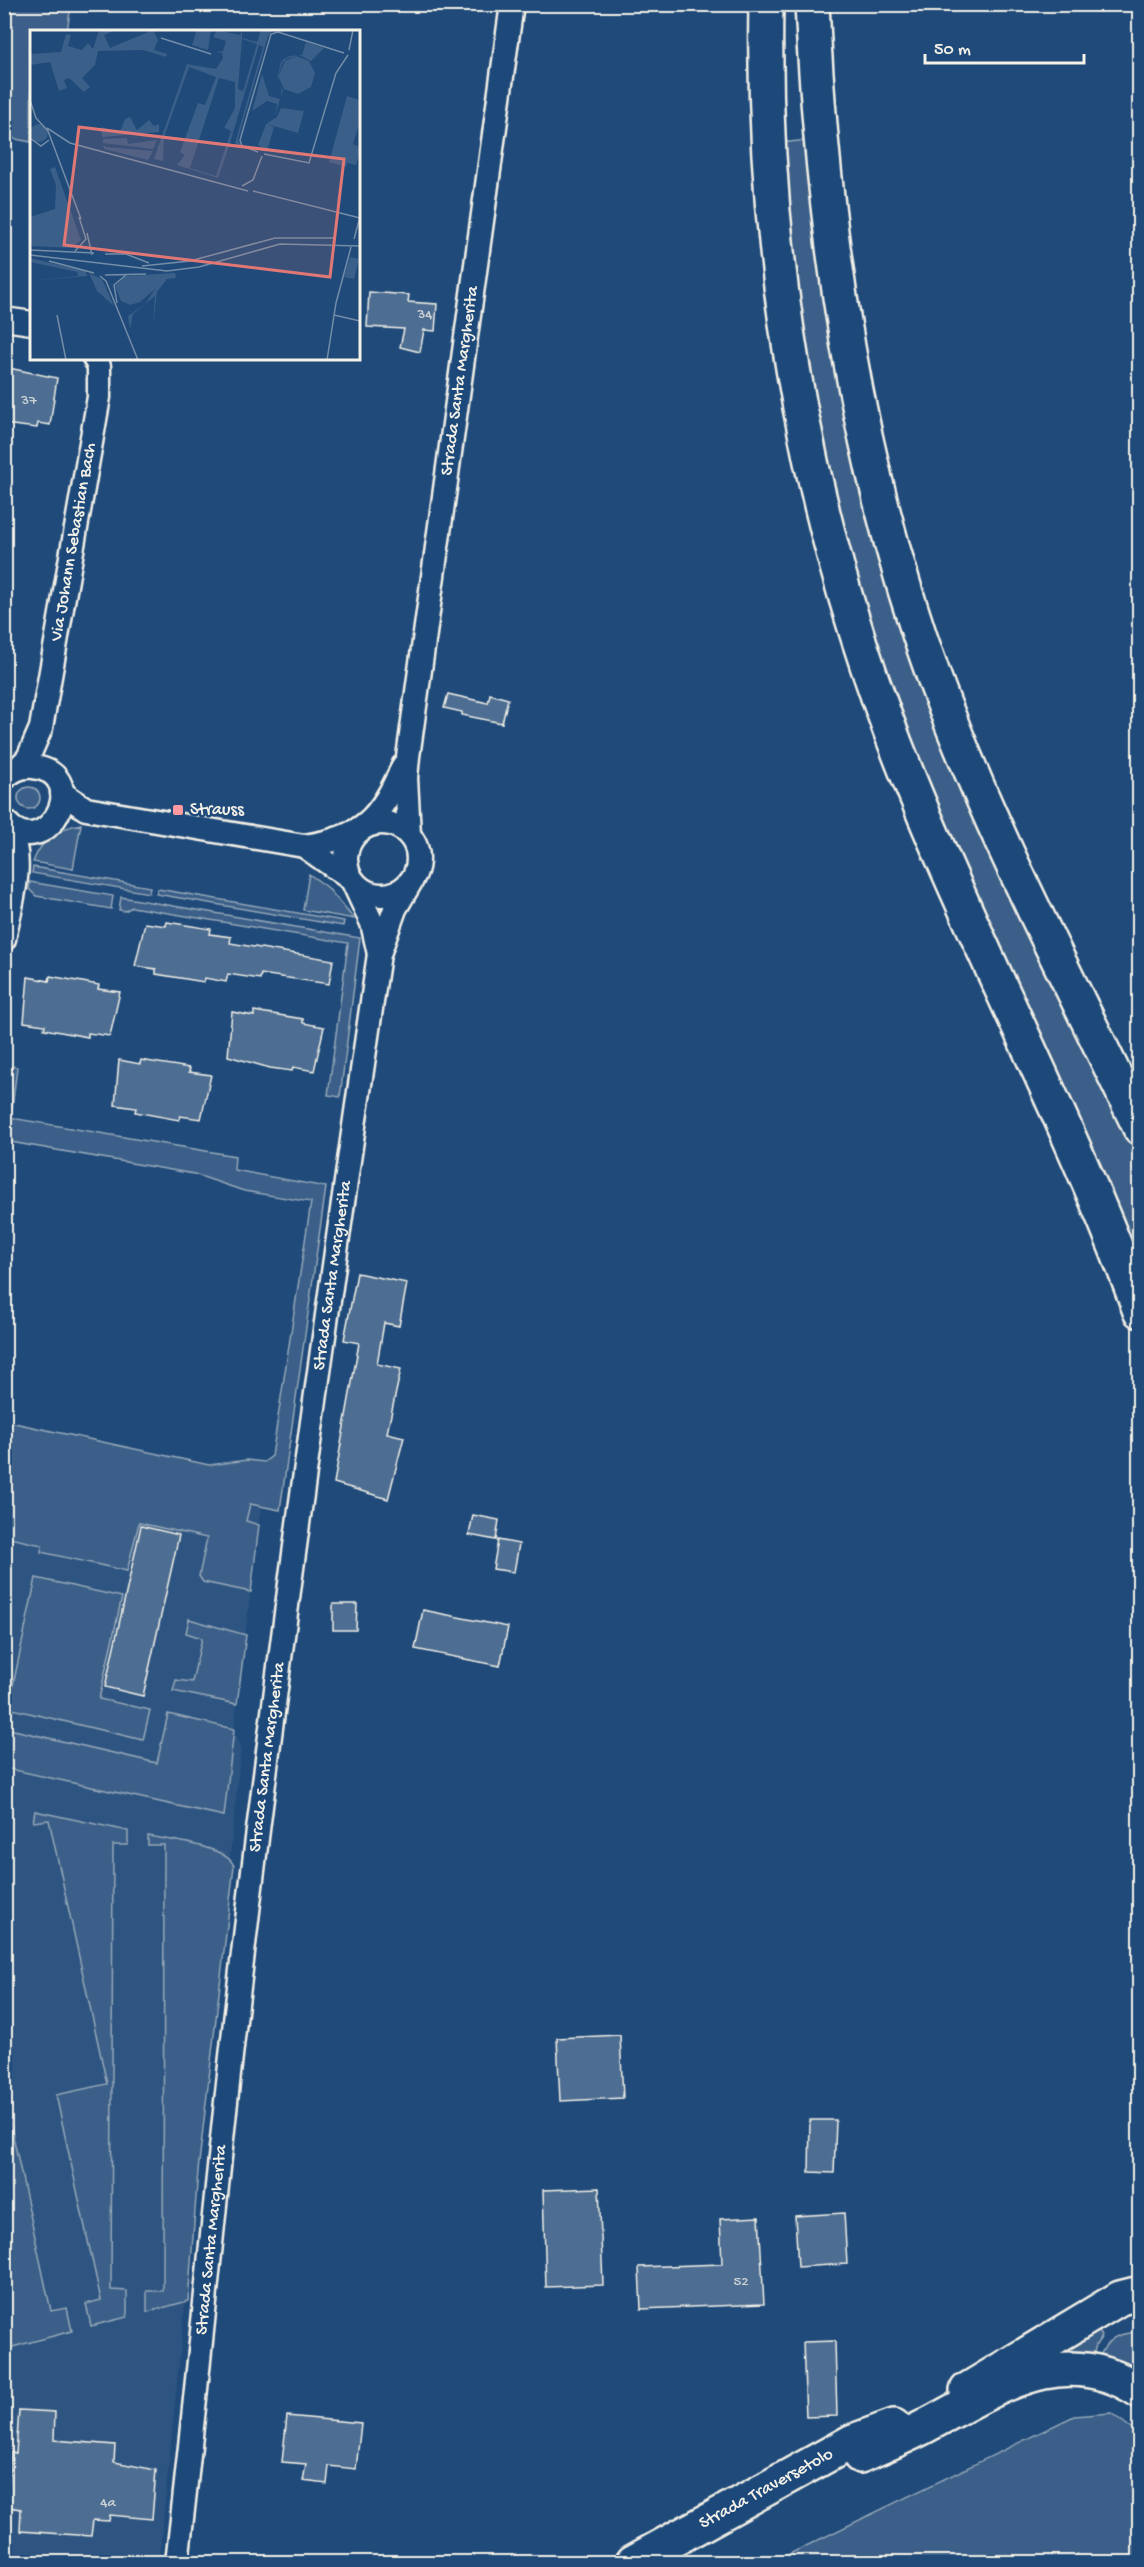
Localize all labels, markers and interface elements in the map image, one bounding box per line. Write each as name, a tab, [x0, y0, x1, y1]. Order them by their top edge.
scale bar	[925, 27, 1084, 65]
inset map	[30, 30, 360, 360]
text: 50 m	[934, 40, 971, 61]
street label: Strada Santa Margherita	[436, 284, 484, 477]
house number: 34	[417, 306, 432, 324]
house number: 37	[20, 392, 38, 410]
street label: Via Johann Sebastian Bach	[46, 441, 101, 644]
place label: Strauss	[190, 800, 245, 821]
marker: Strauss	[171, 803, 185, 817]
street label: Strada Santa Margherita	[309, 1178, 357, 1372]
street label: Strada Santa Margherita	[245, 1660, 290, 1853]
street label: Strada Santa Margherita	[191, 2143, 232, 2336]
house number: 52	[733, 2273, 749, 2291]
street label: Strada Traversetolo	[696, 2443, 837, 2534]
house number: 4a	[100, 2494, 116, 2512]

